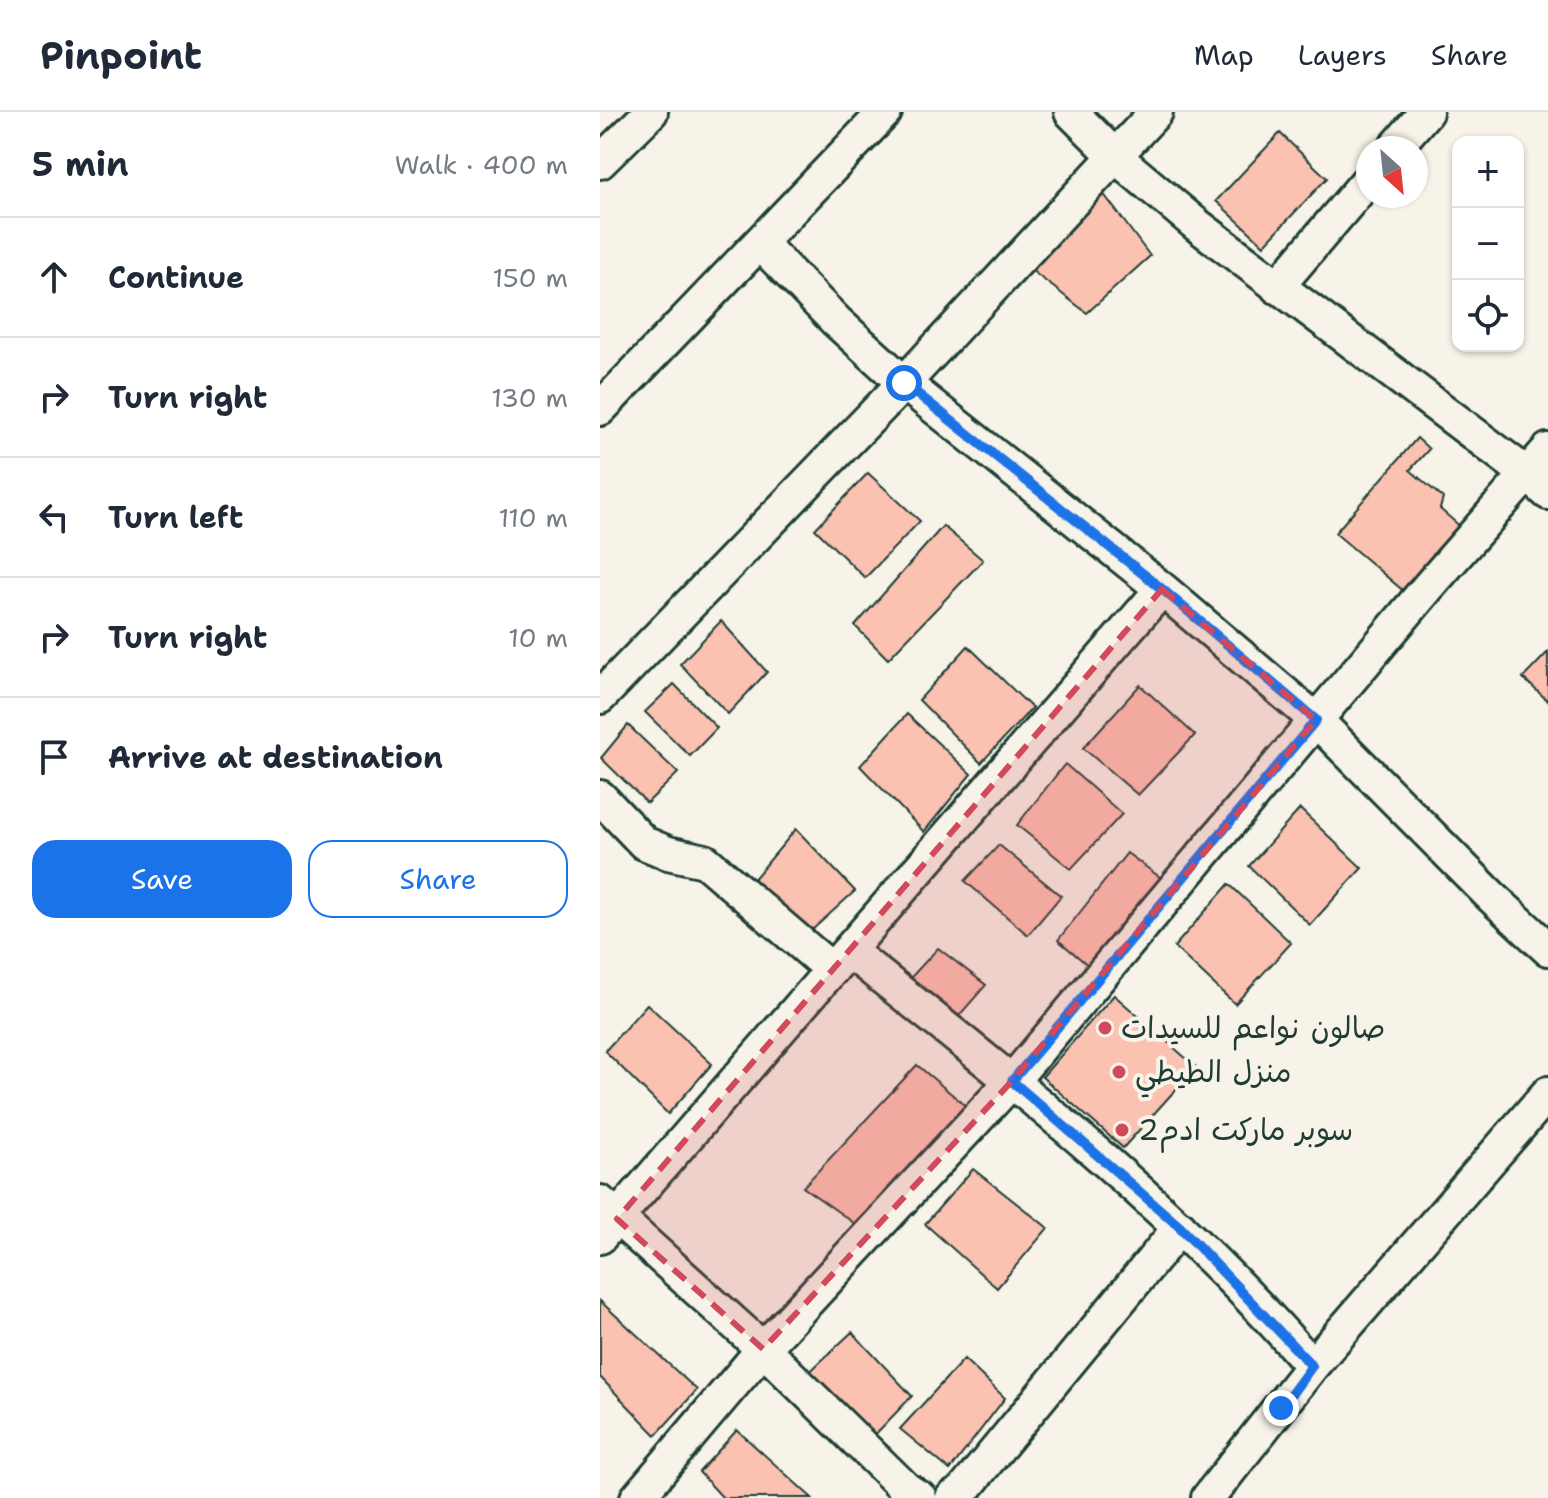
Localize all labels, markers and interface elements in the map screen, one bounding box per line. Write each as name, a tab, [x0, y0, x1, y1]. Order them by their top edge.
text: Pinpoint	[40, 30, 202, 81]
text: Map	[1194, 36, 1254, 74]
text: Layers	[1298, 36, 1387, 74]
text: Share	[1431, 36, 1508, 74]
north arrow	[1356, 136, 1428, 208]
map controls	[1452, 136, 1524, 352]
button: +	[1452, 136, 1524, 208]
text: 5 min	[32, 141, 129, 187]
text: Walk · 400 m	[395, 147, 568, 182]
button: −	[1452, 208, 1524, 280]
icon: ahead	[32, 255, 76, 299]
text: Continue	[108, 257, 244, 298]
text: 150 m	[492, 260, 568, 295]
button: locate	[1452, 280, 1524, 352]
route start	[886, 365, 922, 401]
icon: right	[32, 375, 76, 419]
text: Turn right	[108, 377, 267, 418]
text: 130 m	[491, 380, 568, 415]
icon: left	[32, 495, 76, 539]
text: Turn left	[108, 497, 243, 538]
text: 110 m	[498, 500, 568, 535]
icon: right	[32, 615, 76, 659]
text: Turn right	[108, 617, 267, 658]
text: 10 m	[508, 620, 568, 655]
icon: arrive	[32, 735, 76, 779]
text: Arrive at destination	[108, 737, 443, 778]
button: Save	[32, 840, 292, 918]
button: Share	[308, 840, 568, 918]
place label: صالون نواعم للسيدات	[1121, 1007, 1385, 1051]
marker: صالون نواعم للسيدات	[1096, 1019, 1114, 1037]
place label: منزل الطيطي	[1135, 1051, 1292, 1098]
marker: منزل الطيطي	[1110, 1063, 1128, 1081]
place label: سوبر ماركت ادم2	[1138, 1109, 1353, 1153]
marker: سوبر ماركت ادم2	[1113, 1121, 1131, 1139]
route end	[1263, 1390, 1299, 1426]

